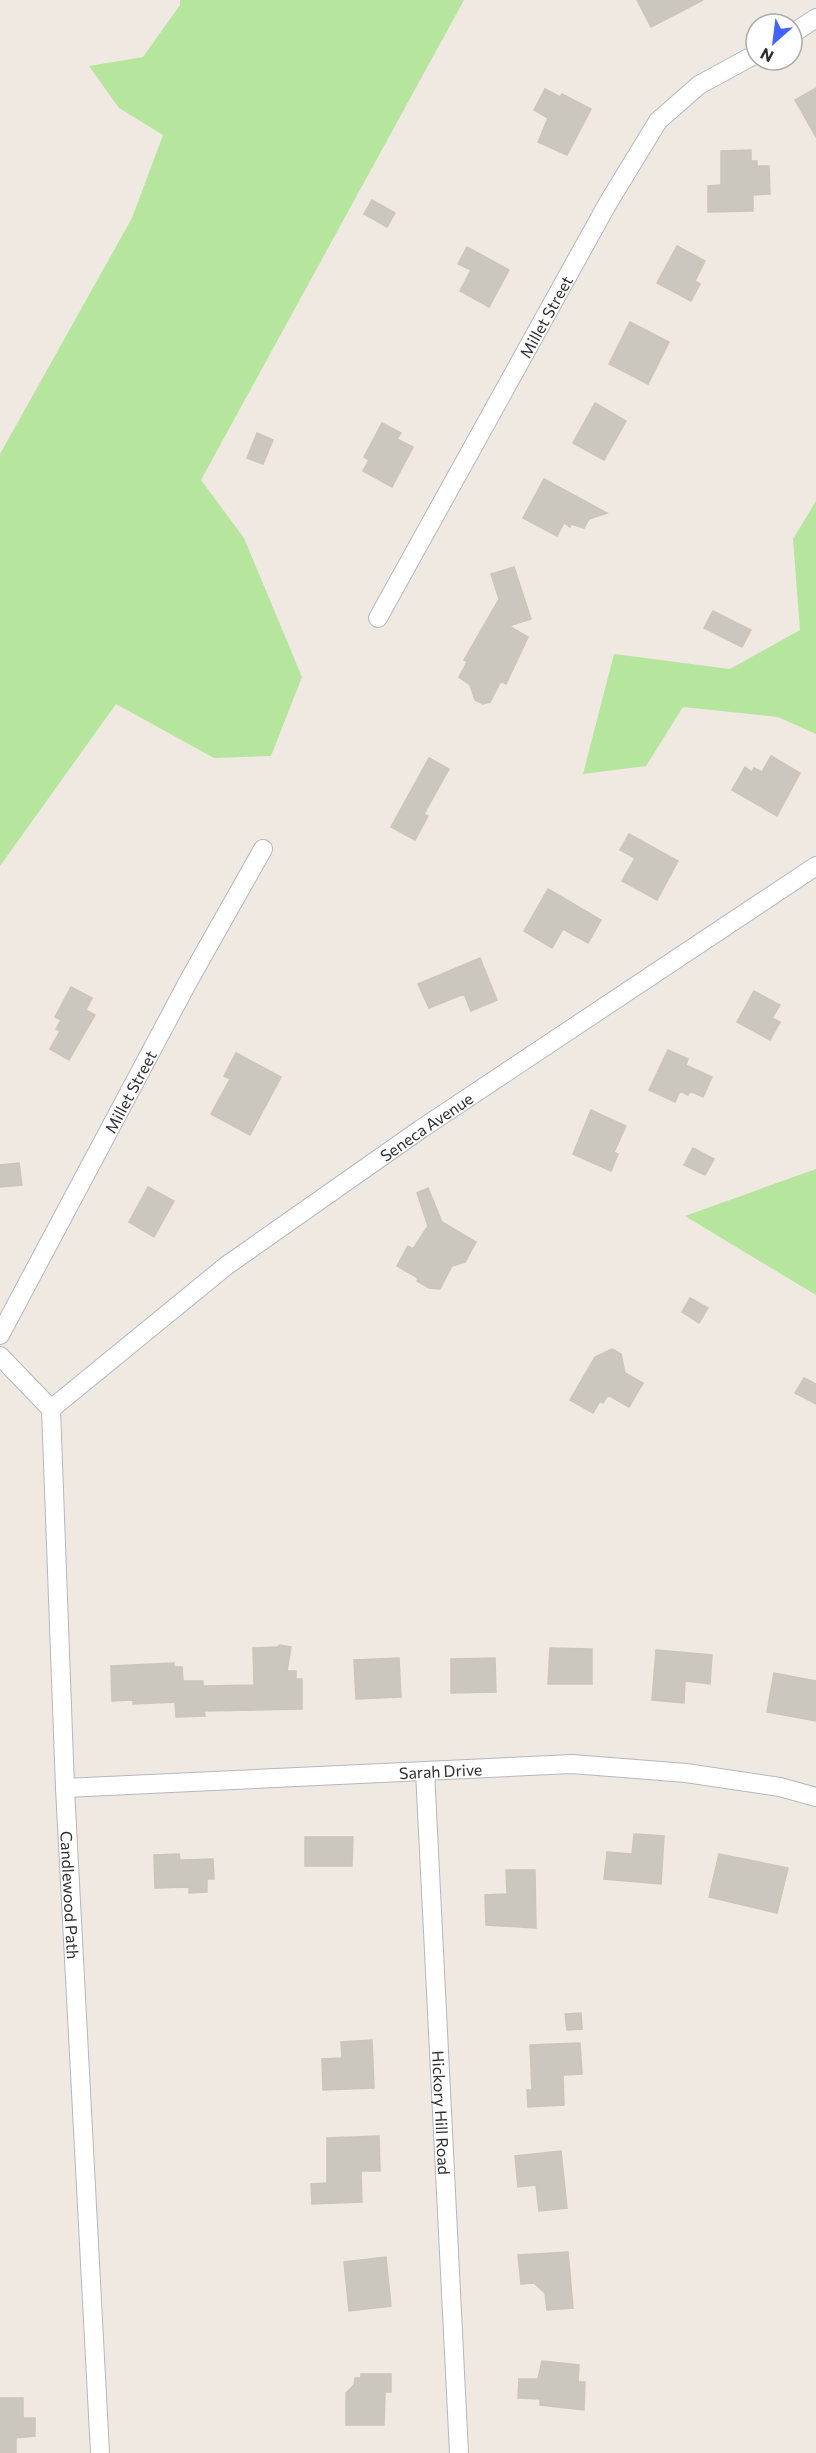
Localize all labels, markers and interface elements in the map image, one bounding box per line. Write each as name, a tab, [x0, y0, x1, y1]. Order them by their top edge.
north arrow	[744, 12, 804, 72]
text: N	[757, 44, 776, 67]
street label: Millet Street	[515, 272, 576, 361]
street label: Millet Street	[100, 1046, 160, 1136]
street label: Seneca Avenue	[376, 1088, 476, 1165]
street label: Sarah Drive	[399, 1759, 483, 1782]
street label: Candlewood Path	[58, 1831, 83, 1960]
street label: Hickory Hill Road	[429, 2050, 455, 2175]

